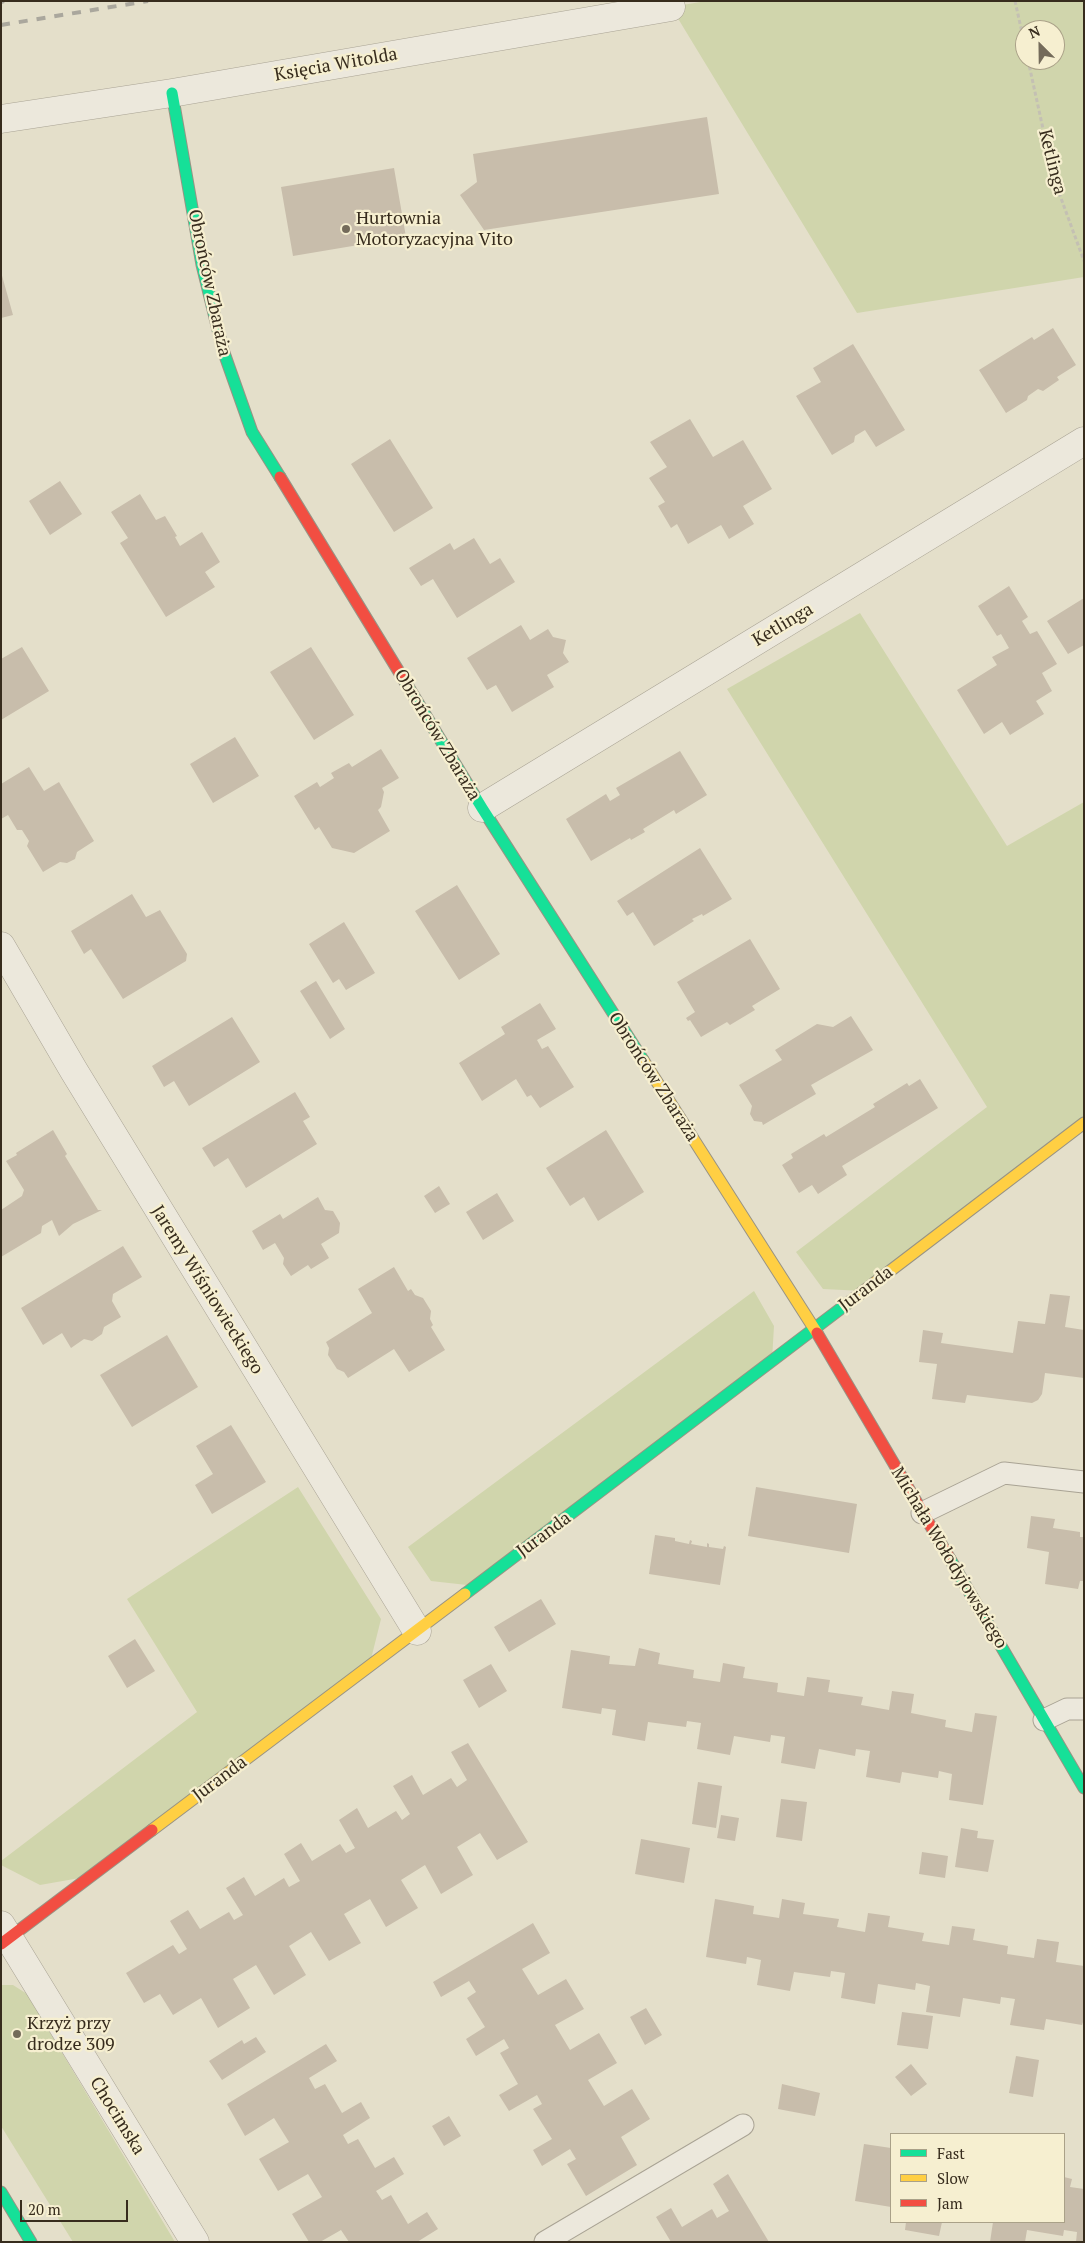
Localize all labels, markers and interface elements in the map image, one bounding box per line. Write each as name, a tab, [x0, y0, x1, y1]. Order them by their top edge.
north arrow	[1015, 20, 1065, 70]
text: N	[1026, 21, 1043, 42]
street label: Księcia Witolda	[273, 44, 399, 86]
street label: Ketlinga	[1033, 127, 1071, 197]
street label: Obrońców Zbaraża	[183, 208, 235, 358]
place label: Hurtownia Motoryzacyjna Vito	[356, 208, 513, 250]
marker: Hurtownia Motoryzacyjna Vito	[340, 223, 352, 235]
street label: Ketlinga	[749, 599, 817, 651]
street label: Obrońców Zbaraża	[389, 665, 485, 805]
street label: Obrońców Zbaraża	[603, 1008, 703, 1146]
street label: Jaremy Wiśniowieckiego	[146, 1202, 268, 1378]
street label: Juranda	[835, 1262, 897, 1316]
street label: Michała Wołodyjowskiego	[886, 1463, 1012, 1653]
street label: Juranda	[513, 1508, 575, 1562]
street label: Juranda	[189, 1752, 251, 1806]
place label: Krzyż przy drodze 309	[27, 2013, 115, 2056]
marker: Krzyż przy drodze 309	[11, 2028, 23, 2040]
street label: Chocimska	[85, 2073, 149, 2159]
legend	[890, 2133, 1065, 2223]
text: Fast	[937, 2143, 965, 2163]
text: Slow	[937, 2168, 969, 2188]
scale bar	[22, 2190, 130, 2222]
text: Jam	[937, 2193, 963, 2213]
text: 20 m	[28, 2199, 61, 2219]

